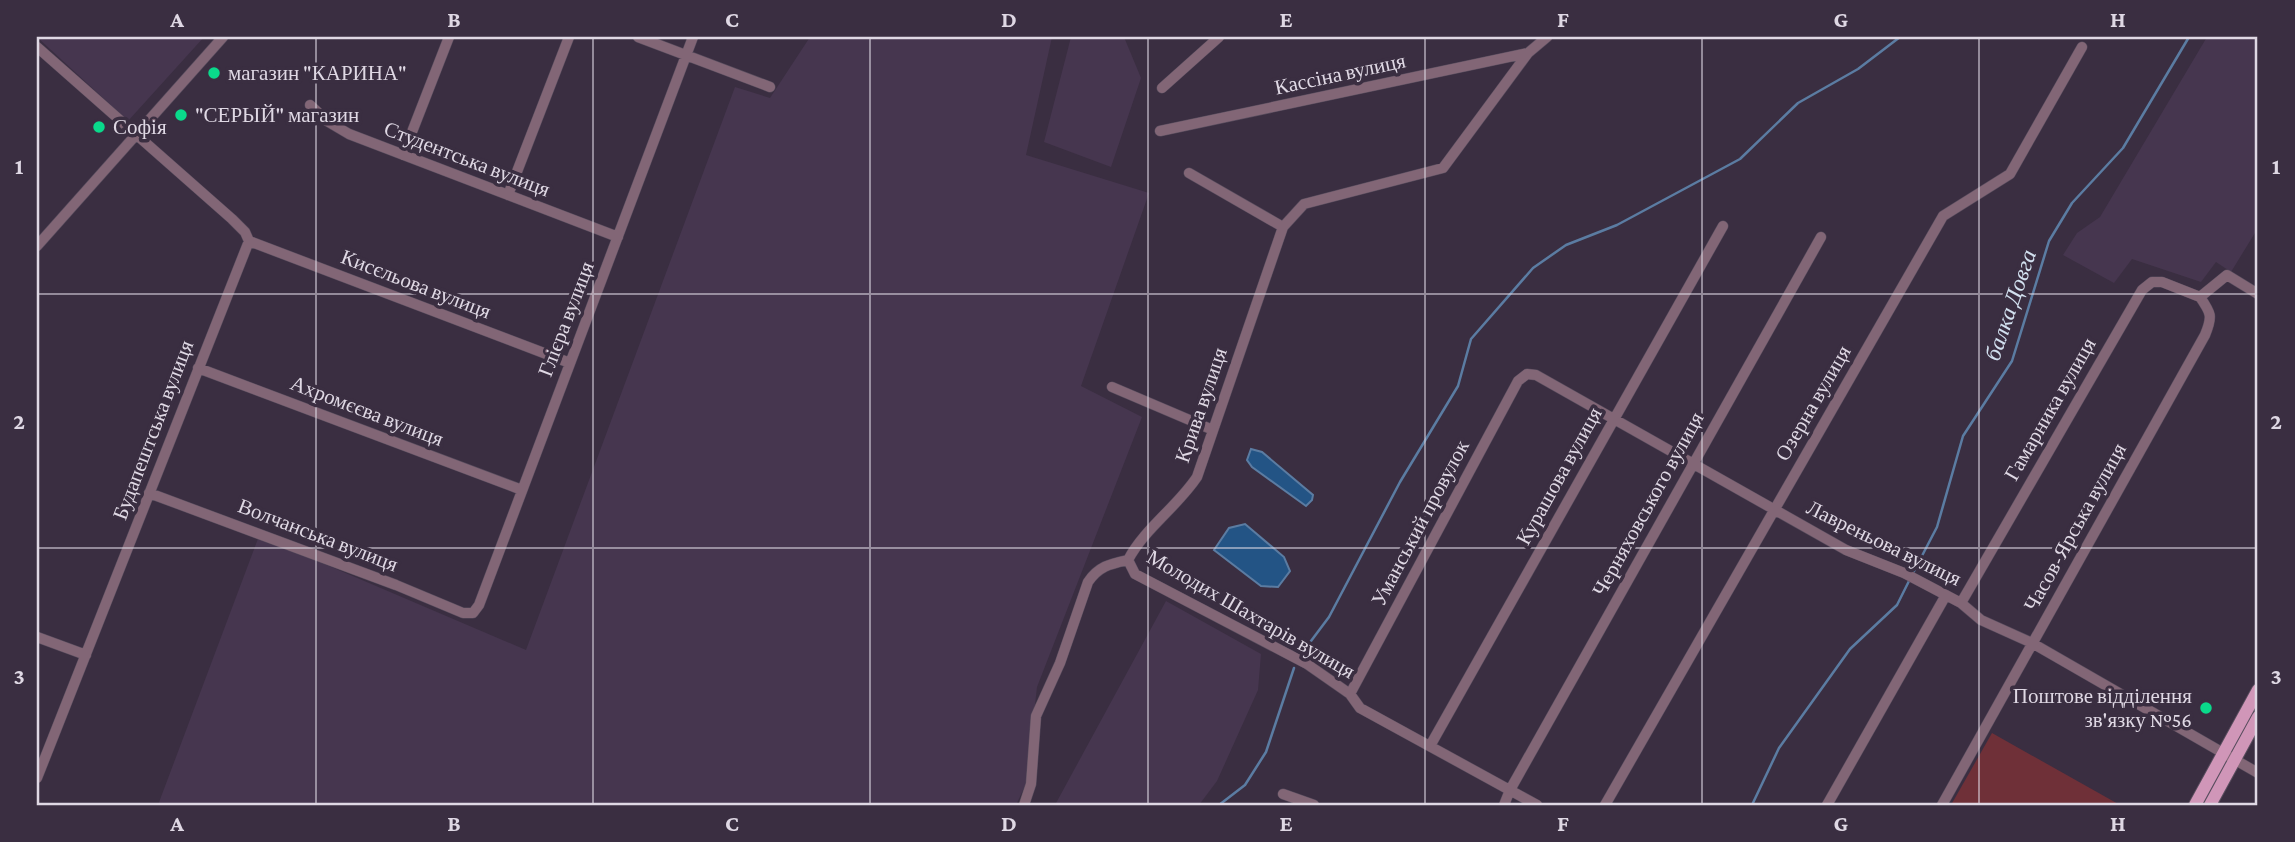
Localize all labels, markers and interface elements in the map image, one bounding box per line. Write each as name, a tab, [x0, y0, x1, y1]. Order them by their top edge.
text: A	[169, 6, 184, 32]
text: B	[447, 6, 461, 32]
text: C	[725, 6, 739, 32]
text: D	[1001, 6, 1017, 32]
text: E	[1279, 6, 1293, 32]
text: F	[1557, 6, 1569, 32]
text: G	[1834, 6, 1849, 32]
text: H	[2110, 6, 2126, 32]
street label: Кассіна вулиця	[1272, 48, 1408, 100]
place label: магазин "КАРИНА"	[228, 61, 407, 85]
marker: магазин "КАРИНА"	[206, 65, 222, 81]
place label: "СЕРЫЙ" магазин	[195, 103, 359, 127]
marker: "СЕРЫЙ" магазин	[173, 107, 189, 123]
place label: Софія	[113, 115, 167, 139]
street label: Студентська вулиця	[381, 116, 554, 202]
marker: Софія	[91, 119, 107, 135]
text: 1	[15, 153, 24, 179]
text: 1	[2272, 153, 2281, 179]
street label: Кисєльова вулиця	[338, 244, 495, 324]
water label: балка Довга	[1979, 246, 2041, 364]
street label: Глієра вулиця	[533, 258, 599, 380]
street label: Гамарника вулиця	[1999, 333, 2101, 485]
street label: Будапештська вулиця	[108, 337, 198, 523]
street label: Озерна вулиця	[1770, 341, 1856, 465]
street label: Крива вулиця	[1170, 344, 1232, 466]
street label: Ахромєєва вулиця	[287, 371, 447, 451]
street label: Курашова вулиця	[1511, 403, 1607, 549]
street label: Черняховського вулиця	[1587, 407, 1709, 600]
text: 2	[13, 408, 25, 434]
text: 2	[2270, 408, 2282, 434]
street label: Уманський провулок	[1366, 435, 1474, 610]
street label: Часов-Ярська вулиця	[2019, 439, 2131, 615]
street label: Волчанська вулиця	[235, 493, 402, 577]
street label: Лавреньова вулиця	[1803, 495, 1965, 591]
street label: Молодих Шахтарів вулиця	[1143, 545, 1359, 684]
text: 3	[13, 663, 25, 689]
text: 3	[2270, 663, 2282, 689]
place label: Поштове відділення зв'язку №56	[2013, 684, 2192, 732]
marker: Поштове відділення зв'язку №56	[2198, 700, 2214, 716]
text: A	[169, 810, 184, 836]
text: B	[447, 810, 461, 836]
text: C	[725, 810, 739, 836]
text: D	[1001, 810, 1017, 836]
text: E	[1279, 810, 1293, 836]
text: F	[1557, 810, 1569, 836]
text: G	[1834, 810, 1849, 836]
text: H	[2110, 810, 2126, 836]

